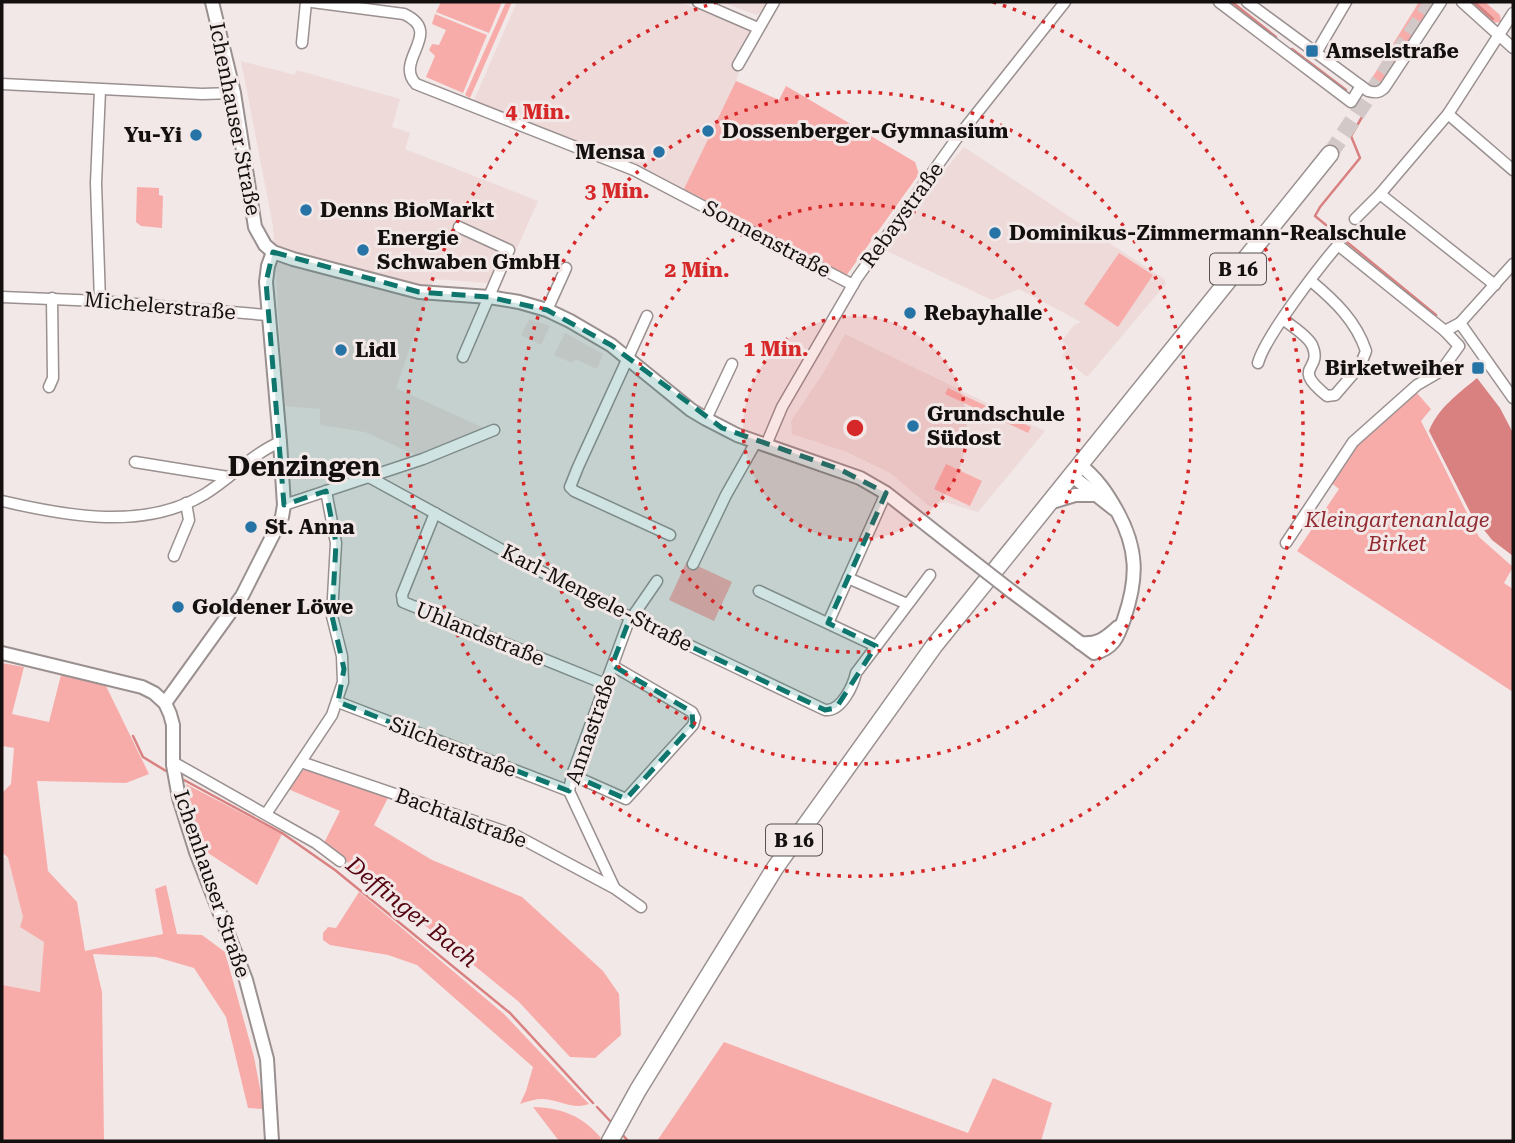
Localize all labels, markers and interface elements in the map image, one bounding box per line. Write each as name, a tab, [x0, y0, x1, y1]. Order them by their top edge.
street label: Ichenhauser Straße	[204, 20, 266, 218]
place label: Amselstraße	[1326, 39, 1459, 63]
marker: Amselstraße	[1304, 43, 1320, 59]
text: 4 Min.	[505, 100, 571, 124]
place label: Dossenberger-Gymnasium	[722, 119, 1008, 143]
place label: Yu-Yi	[124, 123, 182, 147]
marker: Dossenberger-Gymnasium	[700, 123, 716, 139]
marker: Yu-Yi	[188, 127, 204, 143]
place label: Mensa	[575, 140, 646, 164]
marker: Mensa	[651, 144, 667, 160]
street label: Rebaystraße	[856, 158, 948, 272]
text: 3 Min.	[584, 179, 650, 203]
street label: Sonnenstraße	[699, 195, 835, 283]
place label: Denns BioMarkt	[320, 198, 495, 222]
marker: Denns BioMarkt	[298, 202, 314, 218]
place label: Dominikus-Zimmermann-Realschule	[1009, 221, 1406, 245]
marker: Dominikus-Zimmermann-Realschule	[987, 225, 1003, 241]
place label: Energie Schwaben GmbH	[377, 226, 560, 274]
marker: Energie Schwaben GmbH	[355, 242, 371, 258]
road number: B 16	[1210, 254, 1266, 284]
text: 2 Min.	[664, 258, 730, 282]
street label: Michelerstraße	[83, 287, 237, 325]
place label: Rebayhalle	[924, 301, 1042, 325]
marker: Rebayhalle	[902, 305, 918, 321]
text: 1 Min.	[743, 337, 809, 361]
place label: Lidl	[355, 338, 396, 362]
marker: Lidl	[333, 342, 349, 358]
place label: Birketweiher	[1325, 356, 1464, 380]
marker: Birketweiher	[1470, 360, 1486, 376]
place label: Grundschule Südost	[927, 402, 1065, 450]
centre of rings	[843, 416, 867, 440]
marker: Grundschule Südost	[905, 418, 921, 434]
district label: Denzingen	[228, 450, 380, 483]
park label: Kleingartenanlage Birket	[1304, 508, 1489, 556]
place label: St. Anna	[265, 515, 355, 539]
marker: St. Anna	[243, 519, 259, 535]
street label: Karl-Mengele-Straße	[498, 539, 696, 657]
place label: Goldener Löwe	[192, 595, 353, 619]
street label: Uhlandstraße	[412, 597, 548, 671]
marker: Goldener Löwe	[170, 599, 186, 615]
street label: Annastraße	[561, 671, 621, 787]
street label: Silcherstraße	[386, 712, 520, 782]
street label: Bachtalstraße	[392, 783, 530, 853]
street label: Ichenhauser Straße	[169, 787, 255, 981]
road number: B 16	[766, 824, 822, 856]
water label: Deffinger Bach	[340, 851, 483, 974]

